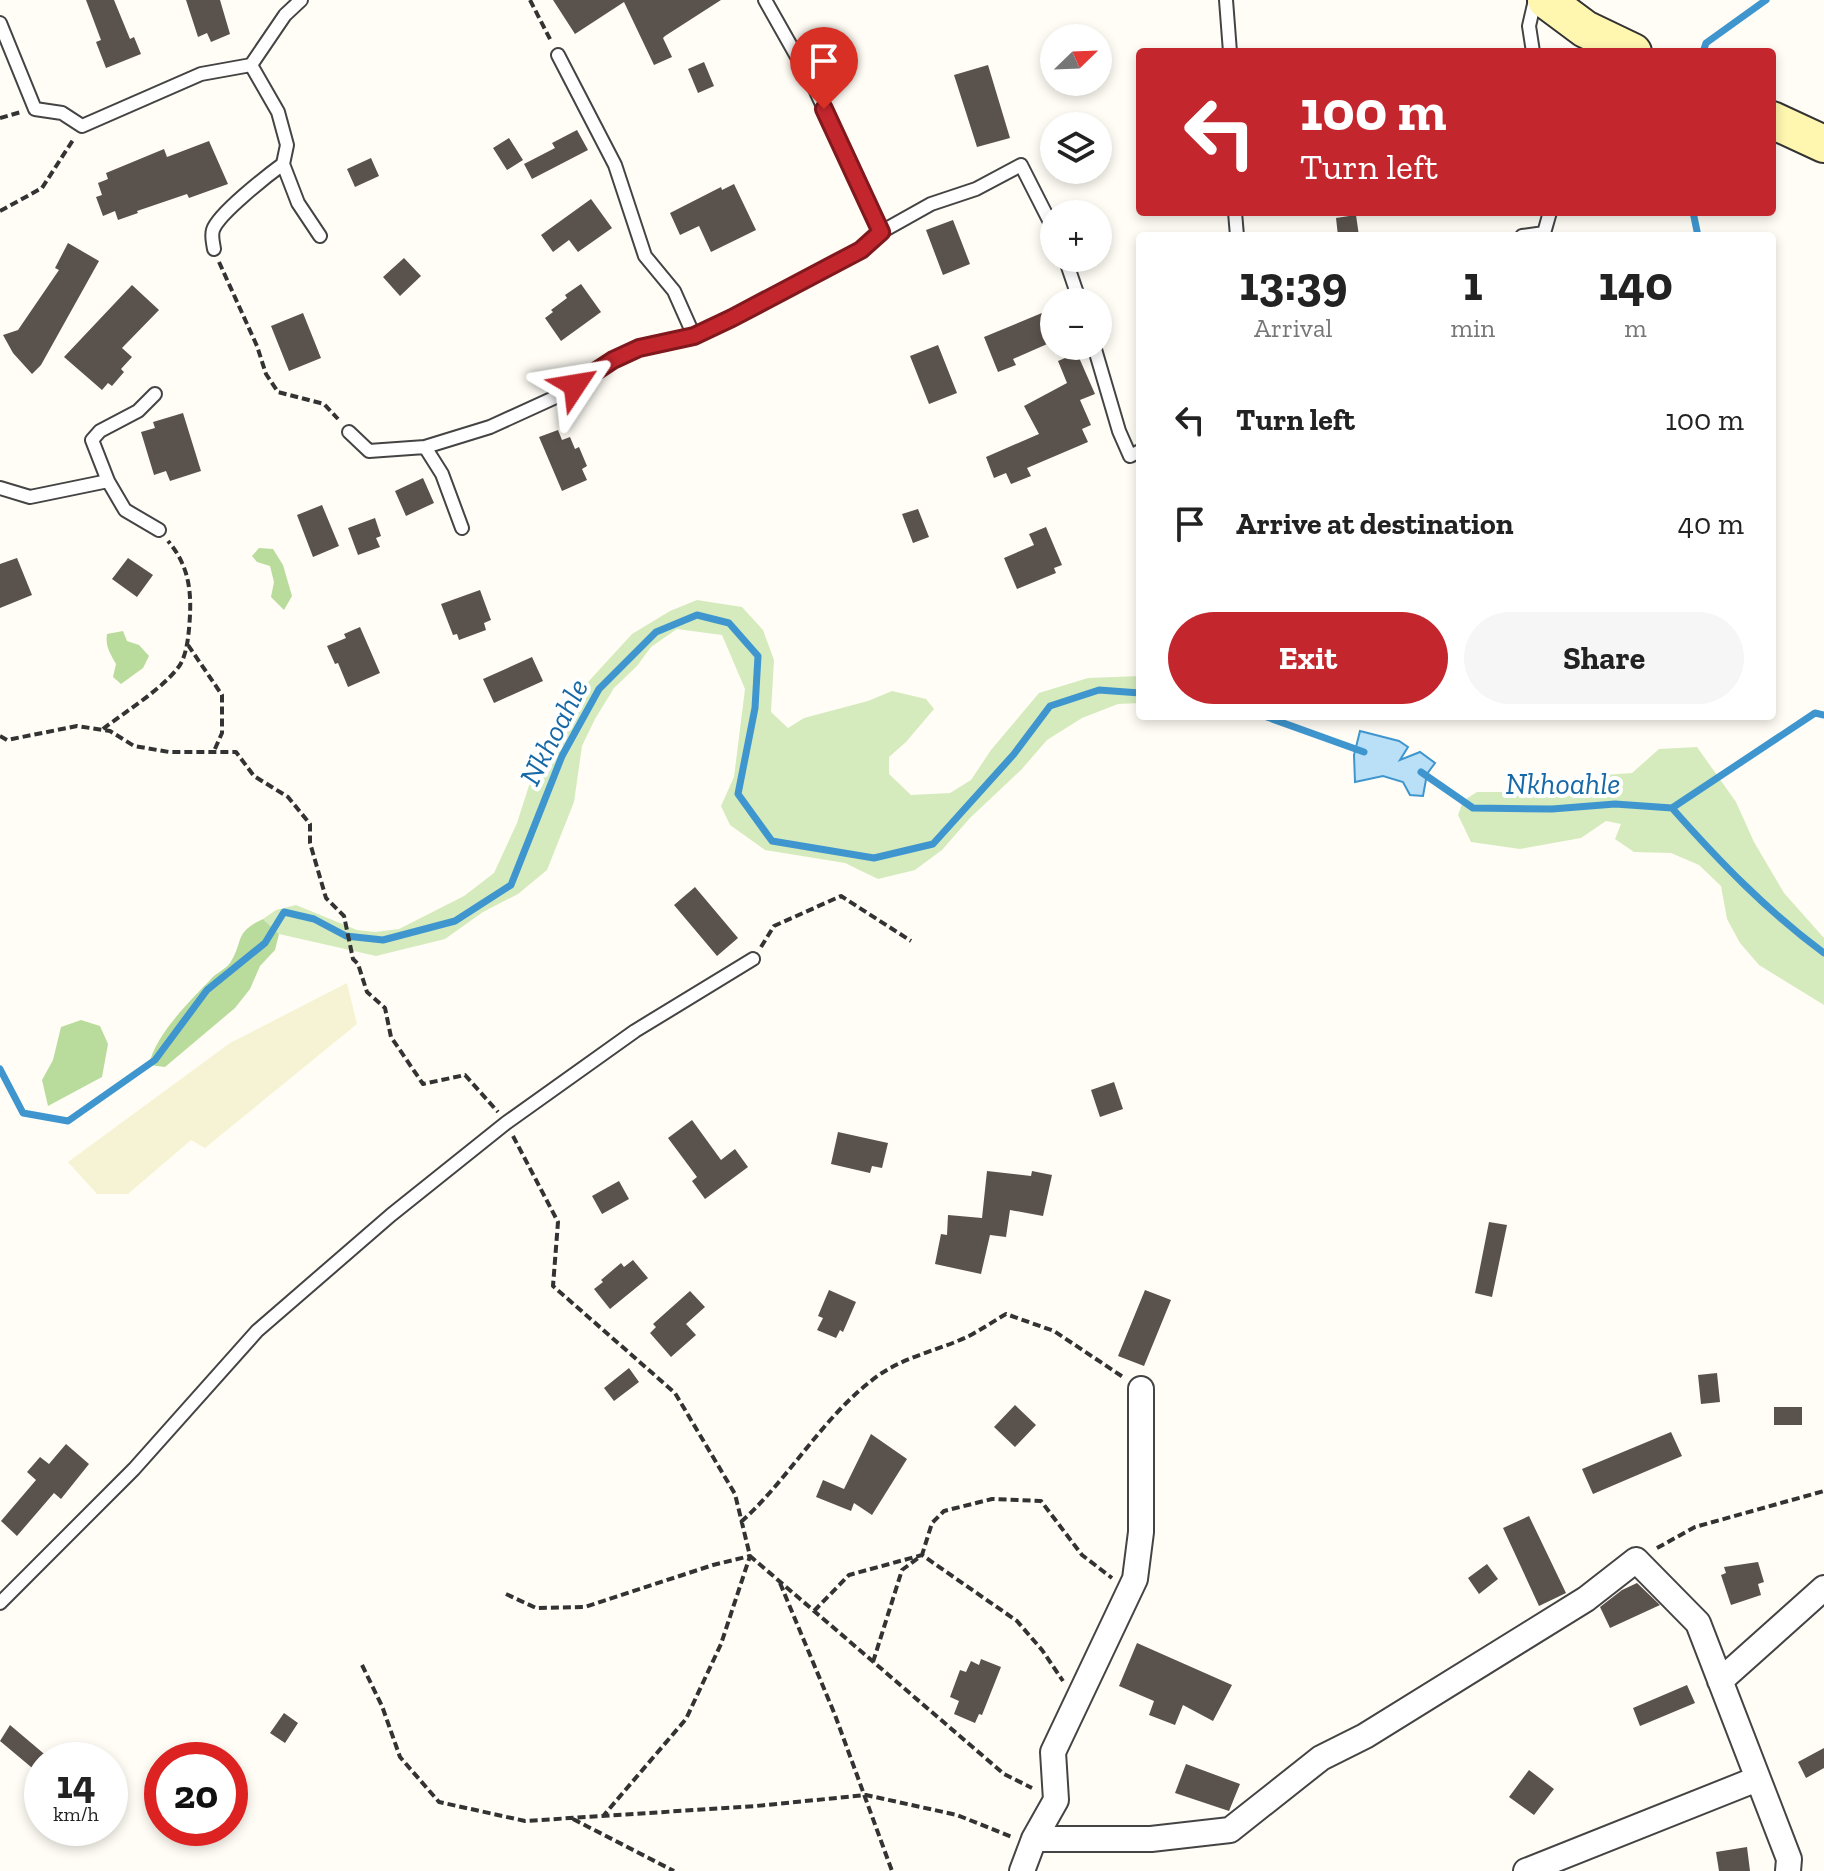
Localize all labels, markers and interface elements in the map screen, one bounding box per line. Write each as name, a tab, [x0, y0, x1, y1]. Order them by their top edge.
north arrow	[1040, 24, 1112, 96]
map controls	[1040, 24, 1112, 360]
pin	[790, 27, 858, 109]
icon: arrive	[802, 39, 846, 83]
text: 100 m	[1300, 77, 1447, 144]
icon: left	[1168, 80, 1272, 184]
button: layers	[1040, 112, 1112, 184]
text: Turn left	[1300, 145, 1438, 188]
button: +	[1040, 200, 1112, 272]
text: 13:39	[1239, 255, 1347, 312]
text: 1	[1463, 255, 1483, 312]
text: 140	[1598, 255, 1673, 312]
button: −	[1040, 288, 1112, 360]
text: Arrival	[1254, 312, 1332, 344]
text: min	[1451, 312, 1495, 344]
text: m	[1624, 312, 1647, 344]
position arrow	[533, 343, 617, 427]
icon: left	[1168, 398, 1212, 442]
text: Turn left	[1236, 402, 1355, 438]
text: 100 m	[1665, 402, 1744, 438]
icon: arrive	[1168, 502, 1212, 546]
text: Arrive at destination	[1236, 506, 1513, 542]
text: 40 m	[1678, 506, 1744, 542]
button: Exit	[1168, 612, 1448, 704]
button: Share	[1464, 612, 1744, 704]
water label: Nkhoahle	[512, 673, 596, 791]
water label: Nkhoahle	[1506, 766, 1620, 802]
speed limit sign: 20	[144, 1742, 248, 1846]
text: 14	[57, 1760, 95, 1808]
text: km/h	[53, 1802, 99, 1826]

